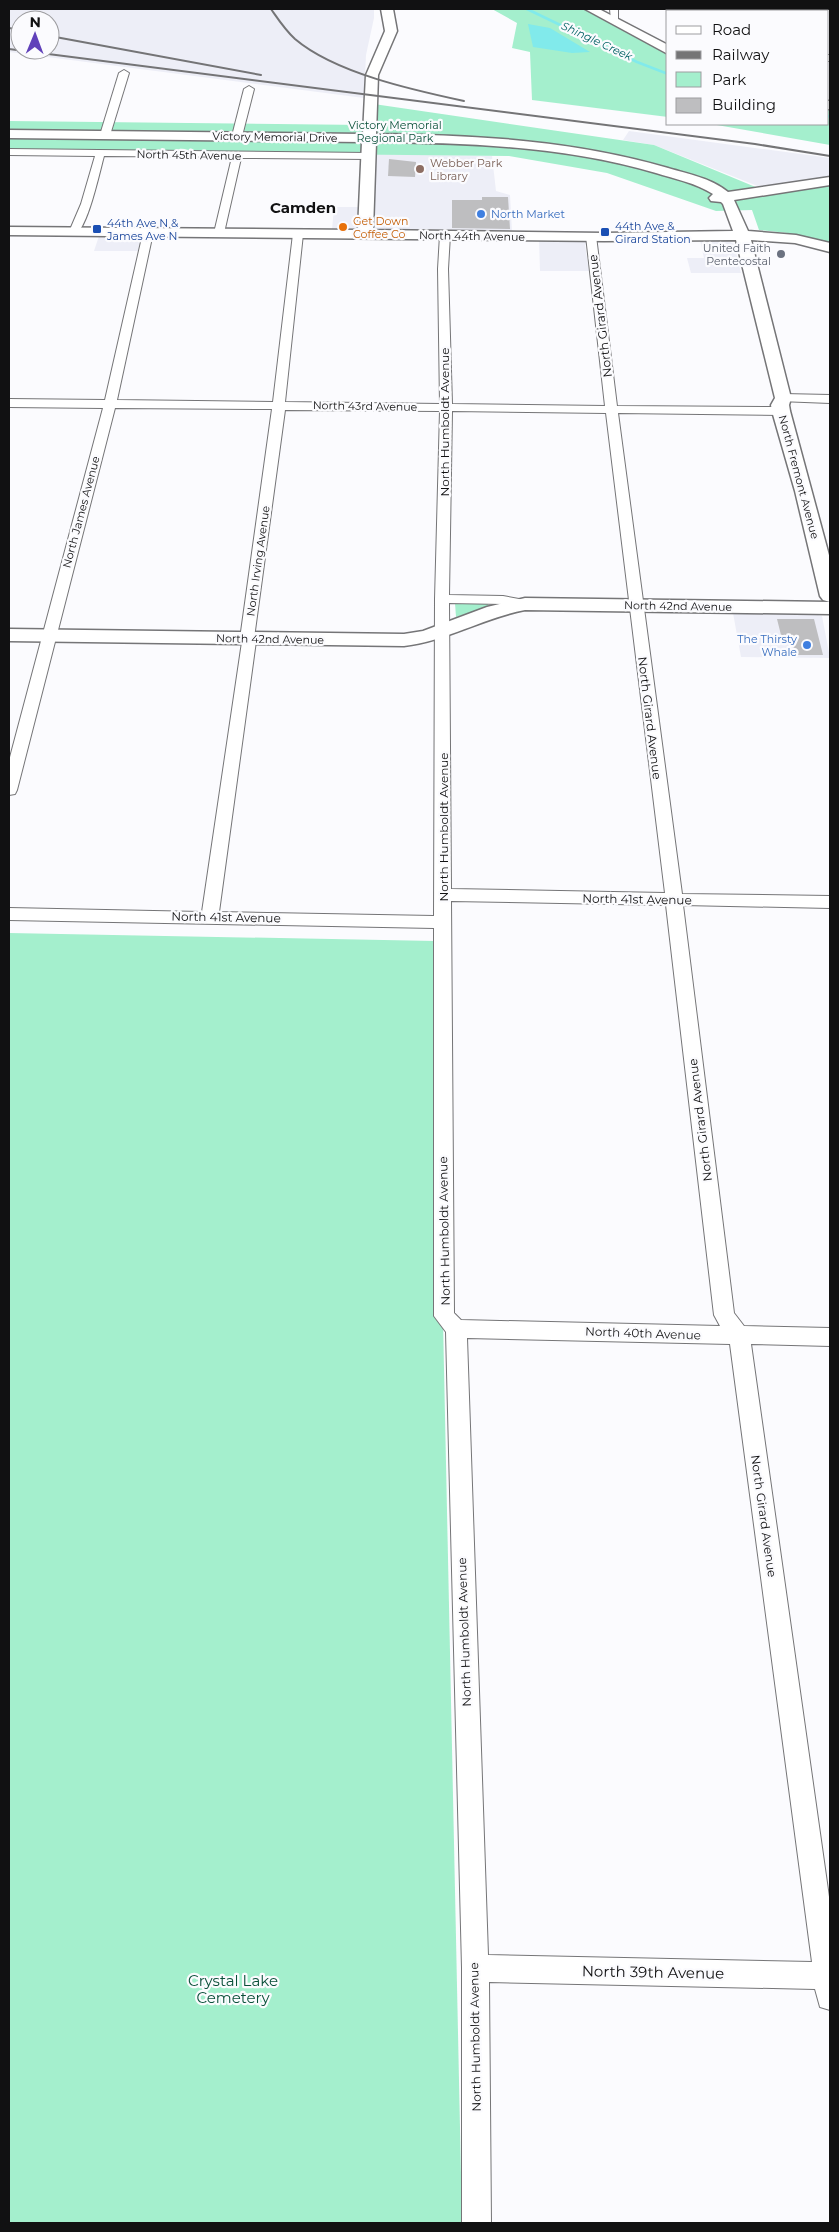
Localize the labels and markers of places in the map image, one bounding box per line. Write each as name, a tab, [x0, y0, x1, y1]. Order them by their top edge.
place label: Webber Park Library	[430, 156, 503, 183]
marker: Webber Park Library	[414, 163, 426, 175]
place label: North Market	[491, 207, 566, 221]
marker: North Market	[475, 208, 487, 220]
place label: Get Down Coffee Co	[353, 214, 408, 241]
place label: 44th Ave N & James Ave N	[106, 216, 179, 243]
place label: 44th Ave & Girard Station	[615, 219, 691, 246]
marker: Get Down Coffee Co	[337, 221, 349, 233]
marker: 44th Ave N & James Ave N	[91, 223, 103, 235]
marker: 44th Ave & Girard Station	[599, 226, 611, 238]
place label: United Faith Pentecostal	[703, 241, 771, 268]
marker: United Faith Pentecostal	[775, 248, 787, 260]
place label: The Thirsty Whale	[737, 632, 797, 659]
marker: The Thirsty Whale	[801, 639, 813, 651]

